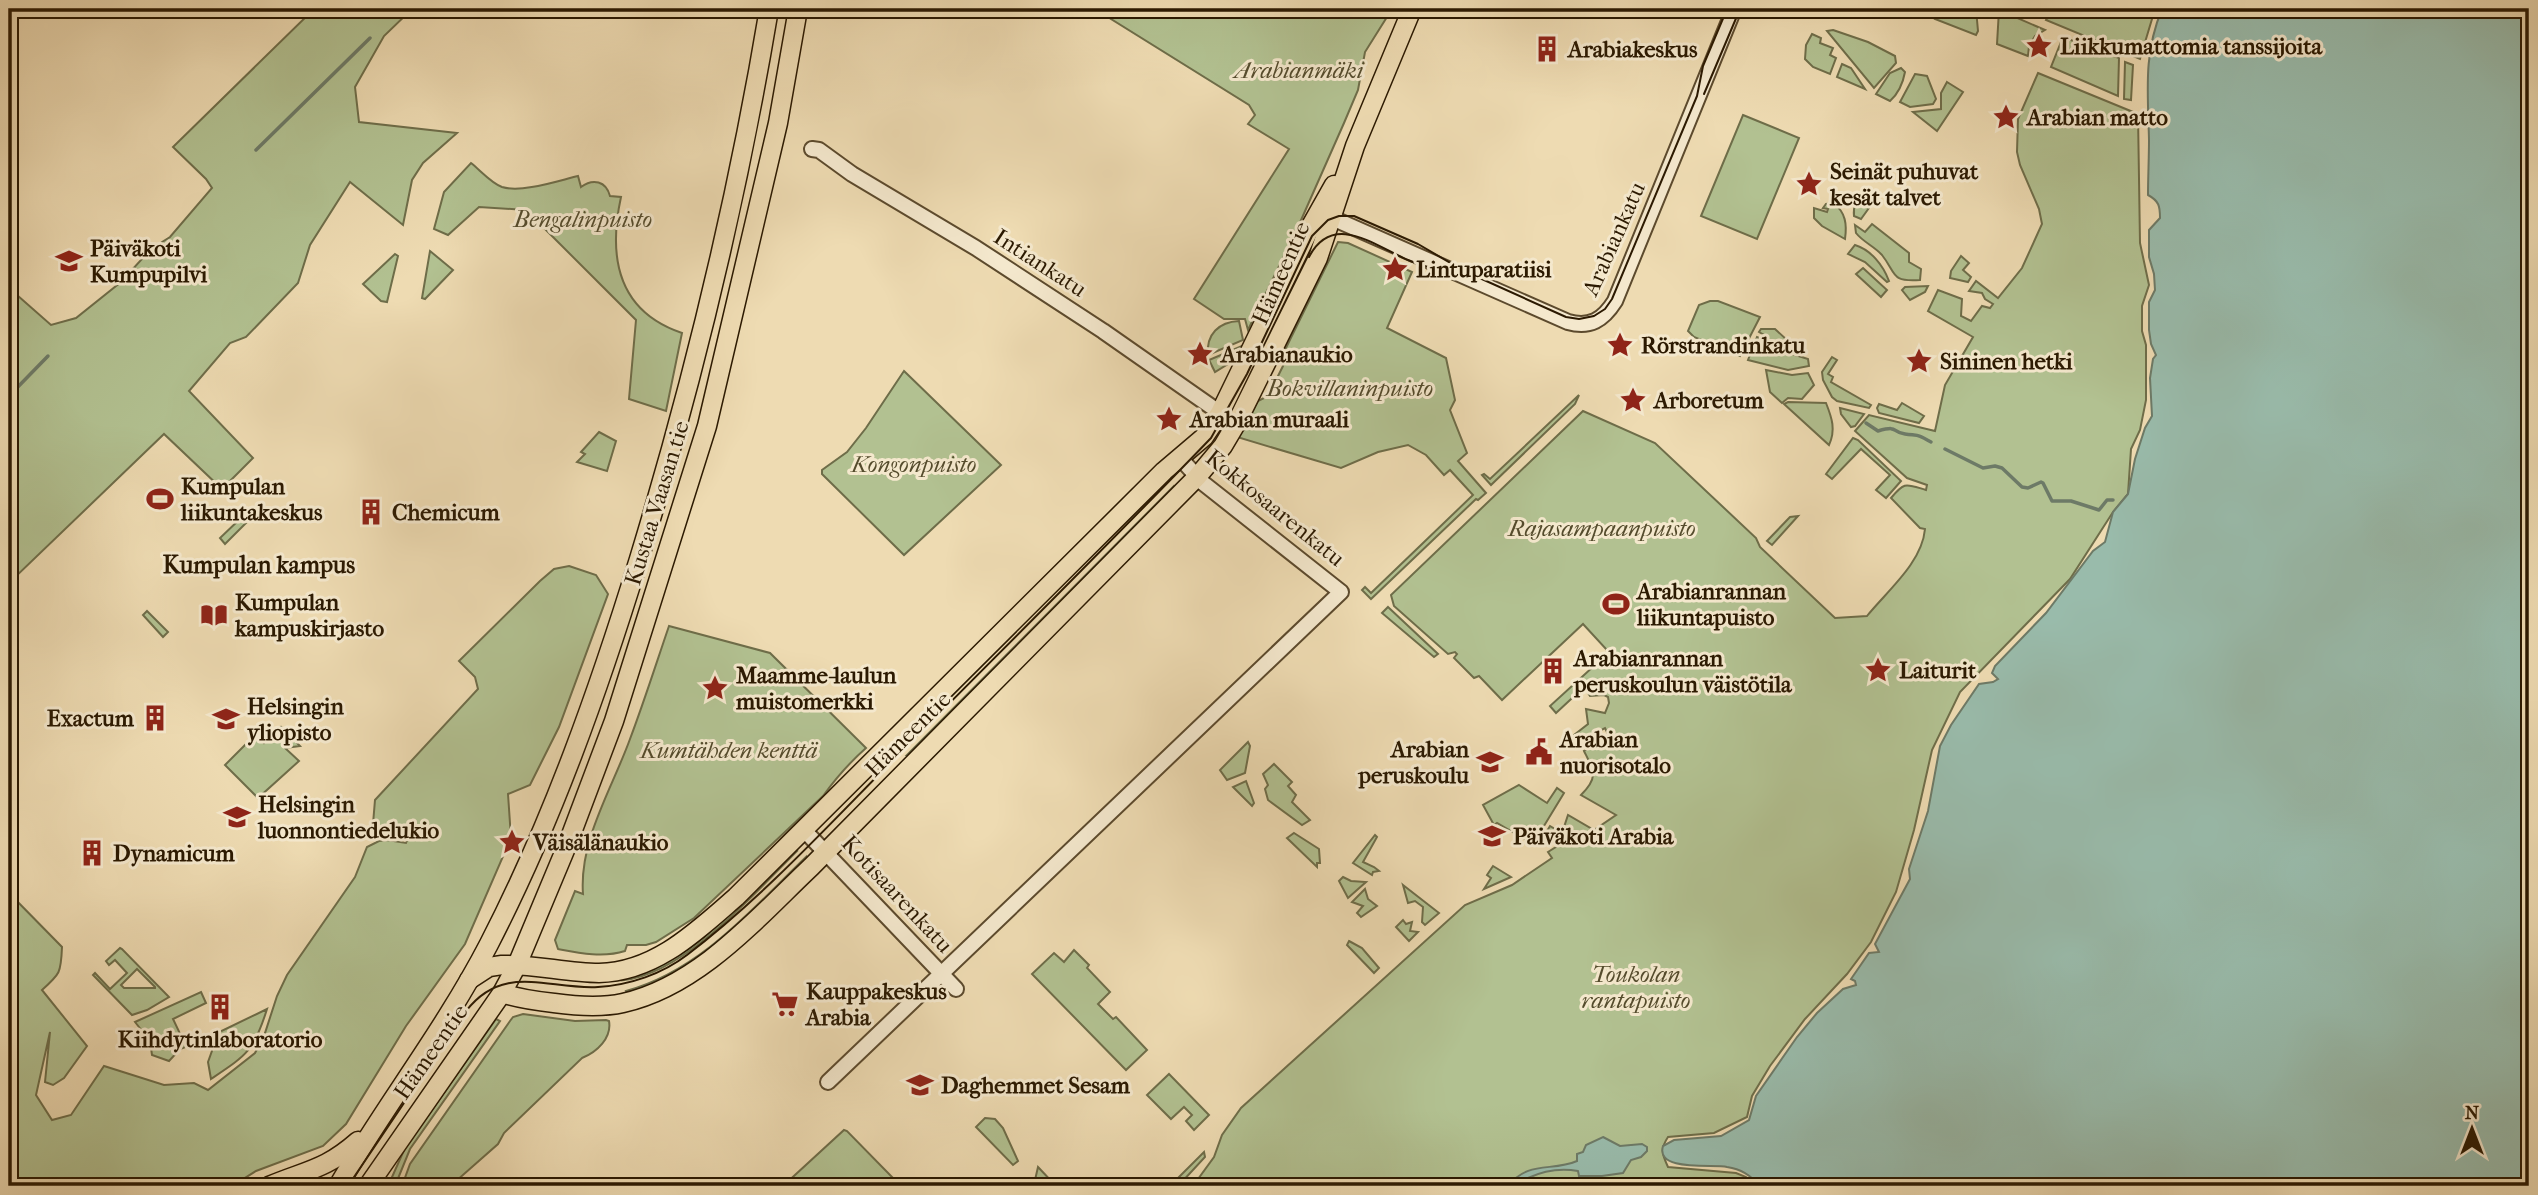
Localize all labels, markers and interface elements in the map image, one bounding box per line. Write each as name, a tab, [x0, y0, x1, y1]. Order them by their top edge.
place icon: Liikkumattomia tanssijoita	[2024, 31, 2054, 61]
place label: Liikkumattomia tanssijoita	[2060, 33, 2323, 60]
building icon: Arabiakeskus	[1532, 34, 1562, 64]
place label: Arabiakeskus	[1566, 36, 1698, 63]
park label: Arabianmäki	[1232, 57, 1365, 84]
place icon: Arabian matto	[1991, 102, 2021, 132]
place label: Arabian matto	[2025, 104, 2168, 131]
place label: Seinät puhuvat kesät talvet	[1829, 158, 1979, 211]
place icon: Seinät puhuvat kesät talvet	[1794, 169, 1824, 199]
street label: Arabiankatu	[1577, 178, 1651, 301]
park label: Bengalinpuisto	[512, 206, 652, 233]
street label: Hämeentie	[1246, 217, 1316, 329]
street label: Intiankatu	[989, 223, 1091, 303]
place label: Päiväkoti Kumpupilvi	[90, 235, 208, 288]
school or university icon: Päiväkoti Kumpupilvi	[54, 246, 84, 276]
place icon: Lintuparatiisi	[1380, 254, 1410, 284]
place label: Lintuparatiisi	[1416, 256, 1552, 283]
place icon: Rörstrandinkatu	[1605, 330, 1635, 360]
place label: Rörstrandinkatu	[1641, 332, 1806, 359]
place icon: Arabianaukio	[1185, 339, 1215, 369]
place label: Arabianaukio	[1219, 341, 1353, 368]
place icon: Sininen hetki	[1904, 346, 1934, 376]
place label: Sininen hetki	[1940, 348, 2073, 375]
park label: Bokvillaninpuisto	[1265, 375, 1433, 402]
place icon: Arboretum	[1618, 385, 1648, 415]
place label: Arboretum	[1652, 387, 1764, 414]
place icon: Arabian muraali	[1154, 404, 1184, 434]
place label: Arabian muraali	[1188, 406, 1349, 433]
street label: Kustaa Vaasan tie	[619, 417, 695, 589]
street label: Kokkosaarenkatu	[1200, 444, 1350, 572]
park label: Kongonpuisto	[849, 451, 977, 478]
place label: Kumpulan liikuntakeskus	[180, 473, 323, 526]
sports icon: Kumpulan liikuntakeskus	[145, 484, 175, 514]
building icon: Chemicum	[356, 497, 386, 527]
place label: Chemicum	[392, 499, 501, 526]
park label: Rajasampaanpuisto	[1506, 515, 1696, 542]
district label: Kumpulan kampus	[163, 551, 355, 579]
place label: Arabianrannan liikuntapuisto	[1635, 578, 1787, 631]
place label: Kumpulan kampuskirjasto	[234, 589, 384, 642]
sports icon: Arabianrannan liikuntapuisto	[1601, 589, 1631, 619]
library icon: Kumpulan kampuskirjasto	[199, 600, 229, 630]
place label: Arabianrannan peruskoulun väistötila	[1572, 645, 1793, 698]
place icon: Laiturit	[1863, 655, 1893, 685]
building icon: Arabianrannan peruskoulun väistötila	[1538, 656, 1568, 686]
place label: Laiturit	[1899, 657, 1977, 684]
place label: Maamme-laulun muistomerkki	[735, 662, 897, 715]
place icon: Maamme-laulun muistomerkki	[700, 673, 730, 703]
street label: Hämeentie	[860, 686, 956, 782]
place label: Helsingin yliopisto	[247, 693, 344, 746]
building icon: Exactum	[140, 703, 170, 733]
school or university icon: Helsingin yliopisto	[211, 704, 241, 734]
place label: Exactum	[47, 705, 135, 732]
place label: Arabian nuorisotalo	[1558, 726, 1671, 779]
place label: Arabian peruskoulu	[1358, 736, 1470, 789]
park label: Kumtähden kenttä	[638, 737, 819, 764]
public building icon: Arabian nuorisotalo	[1524, 737, 1554, 767]
school or university icon: Arabian peruskoulu	[1475, 747, 1505, 777]
place label: Helsingin luonnontiedelukio	[257, 791, 440, 844]
school or university icon: Helsingin luonnontiedelukio	[222, 802, 252, 832]
school or university icon: Päiväkoti Arabia	[1477, 821, 1507, 851]
place label: Päiväkoti Arabia	[1513, 823, 1675, 850]
place icon: Väisälänaukio	[497, 827, 527, 857]
place label: Väisälänaukio	[532, 829, 669, 856]
street label: Kotisaarenkatu	[836, 830, 958, 958]
building icon: Dynamicum	[77, 838, 107, 868]
place label: Dynamicum	[113, 840, 236, 867]
park label: Toukolan rantapuisto	[1582, 961, 1690, 1014]
place label: Kauppakeskus Arabia	[804, 978, 947, 1031]
supermarket icon: Kauppakeskus Arabia	[770, 989, 800, 1019]
building icon: Kiihdytinlaboratorio	[205, 992, 235, 1022]
street label: Hämeentie	[388, 999, 474, 1105]
place label: Kiihdytinlaboratorio	[118, 1026, 323, 1053]
school or university icon: Daghemmet Sesam	[905, 1070, 935, 1100]
place label: Daghemmet Sesam	[941, 1072, 1131, 1099]
north arrow	[2436, 1094, 2506, 1164]
text: N	[2465, 1102, 2480, 1124]

